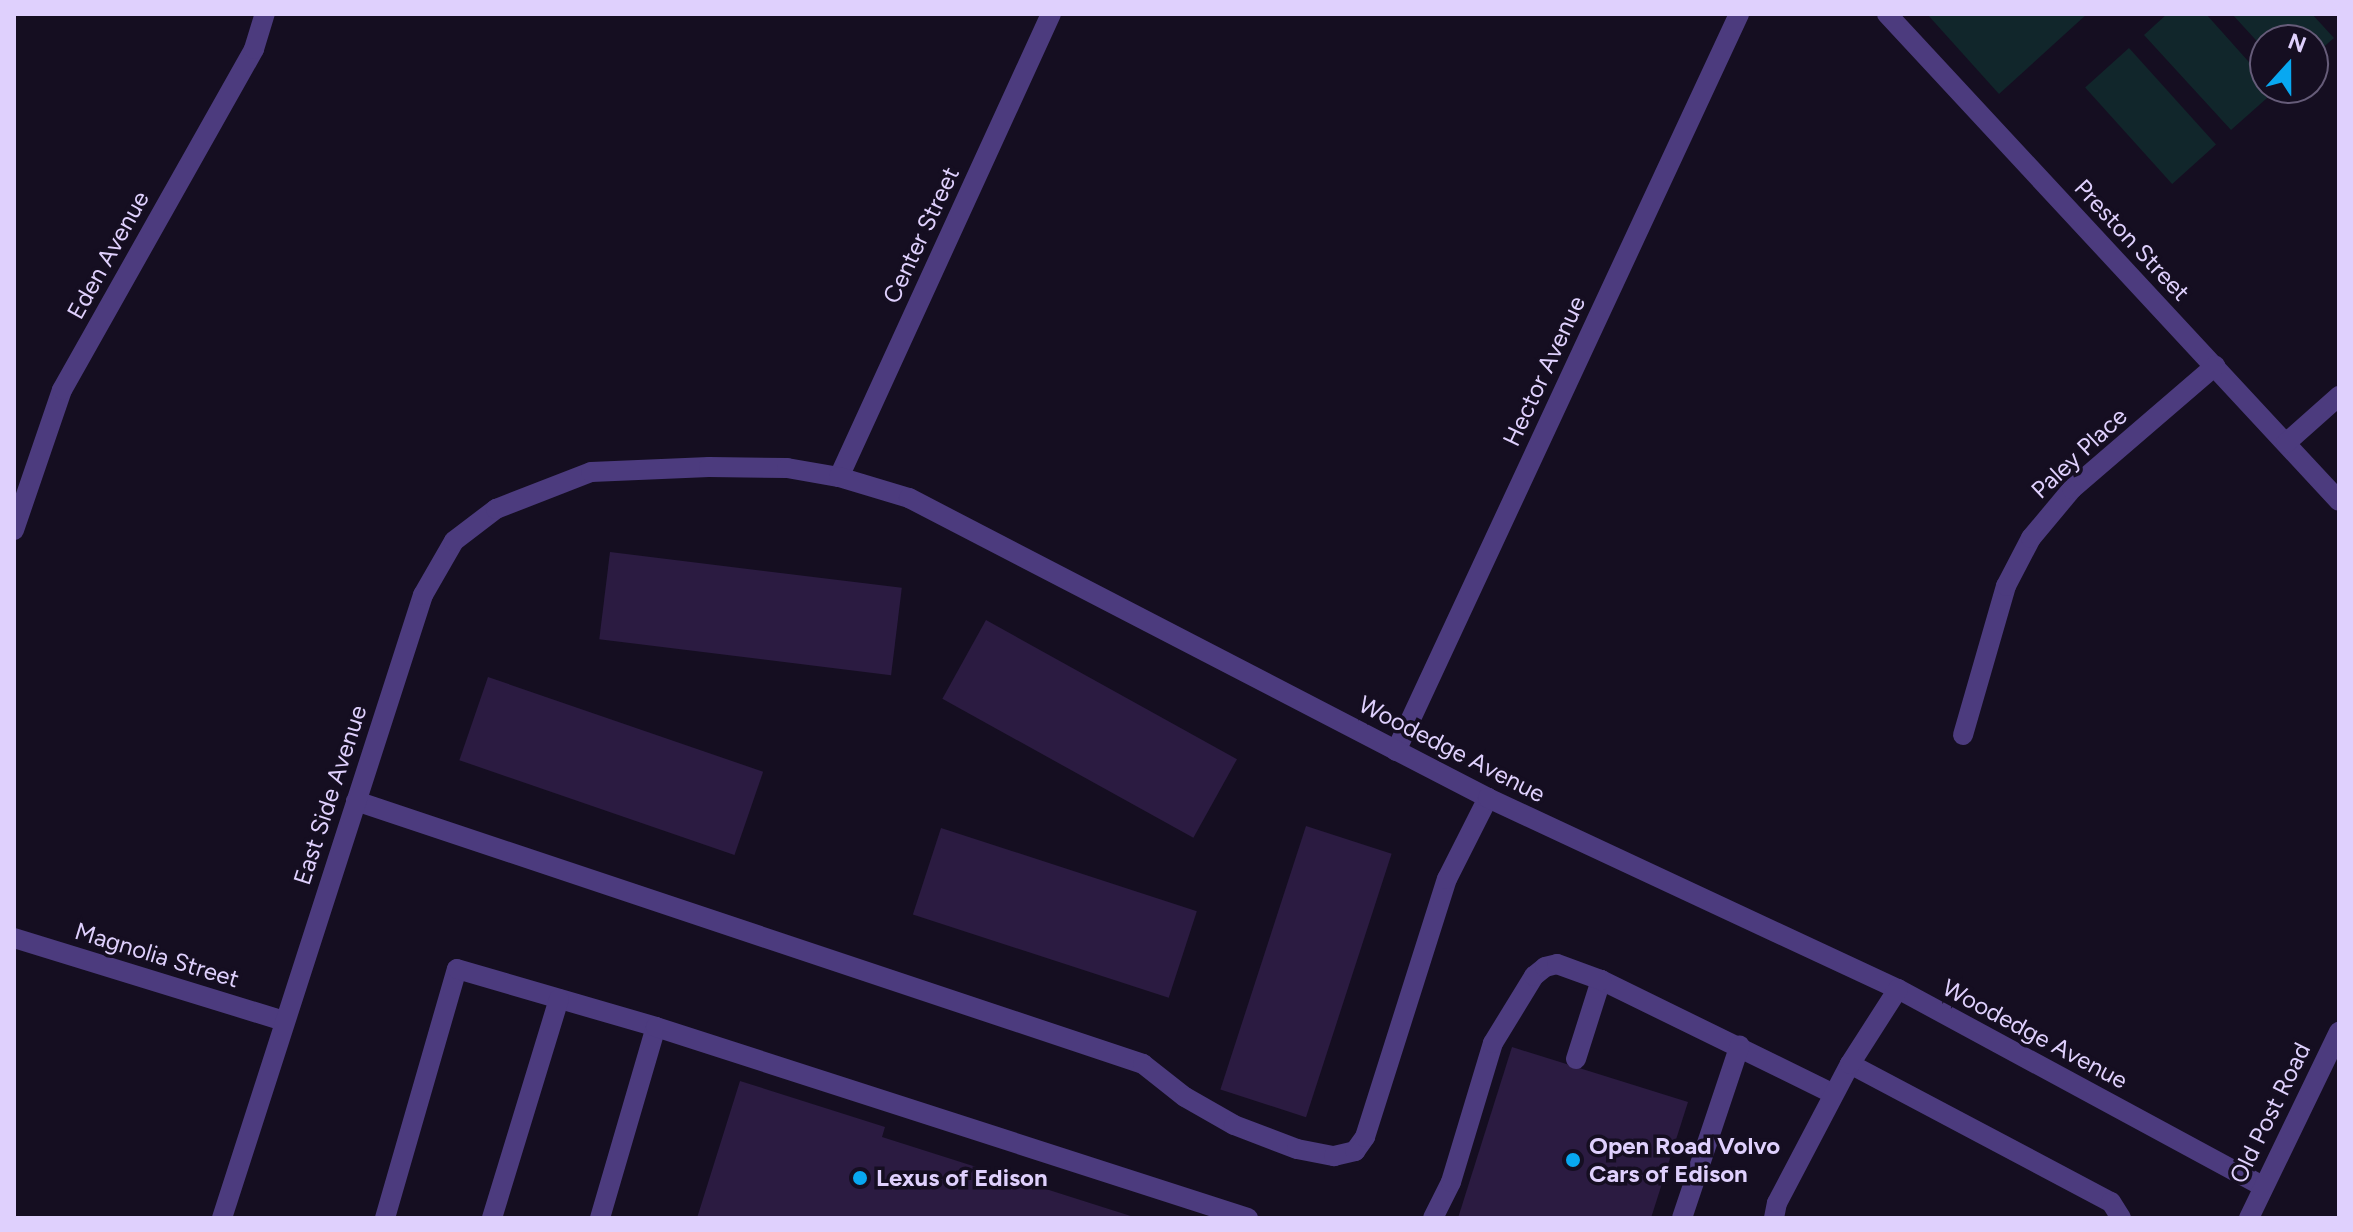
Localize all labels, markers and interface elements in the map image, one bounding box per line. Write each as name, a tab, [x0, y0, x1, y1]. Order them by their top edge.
north arrow	[2249, 24, 2329, 104]
text: N	[2284, 27, 2310, 59]
street label: Center Street	[877, 162, 965, 308]
street label: Preston Street	[2068, 173, 2196, 307]
street label: Eden Avenue	[61, 186, 155, 324]
street label: Hector Avenue	[1497, 291, 1591, 451]
street label: Paley Place	[2025, 402, 2133, 504]
street label: Woodedge Avenue	[1354, 690, 1550, 808]
street label: East Side Avenue	[287, 702, 373, 888]
street label: Magnolia Street	[71, 916, 243, 994]
street label: Woodedge Avenue	[1938, 973, 2132, 1095]
street label: Old Post Road	[2224, 1038, 2316, 1188]
place label: Open Road Volvo Cars of Edison	[1589, 1132, 1780, 1188]
marker: Open Road Volvo Cars of Edison	[1564, 1151, 1582, 1169]
place label: Lexus of Edison	[876, 1164, 1048, 1192]
marker: Lexus of Edison	[851, 1169, 869, 1187]

